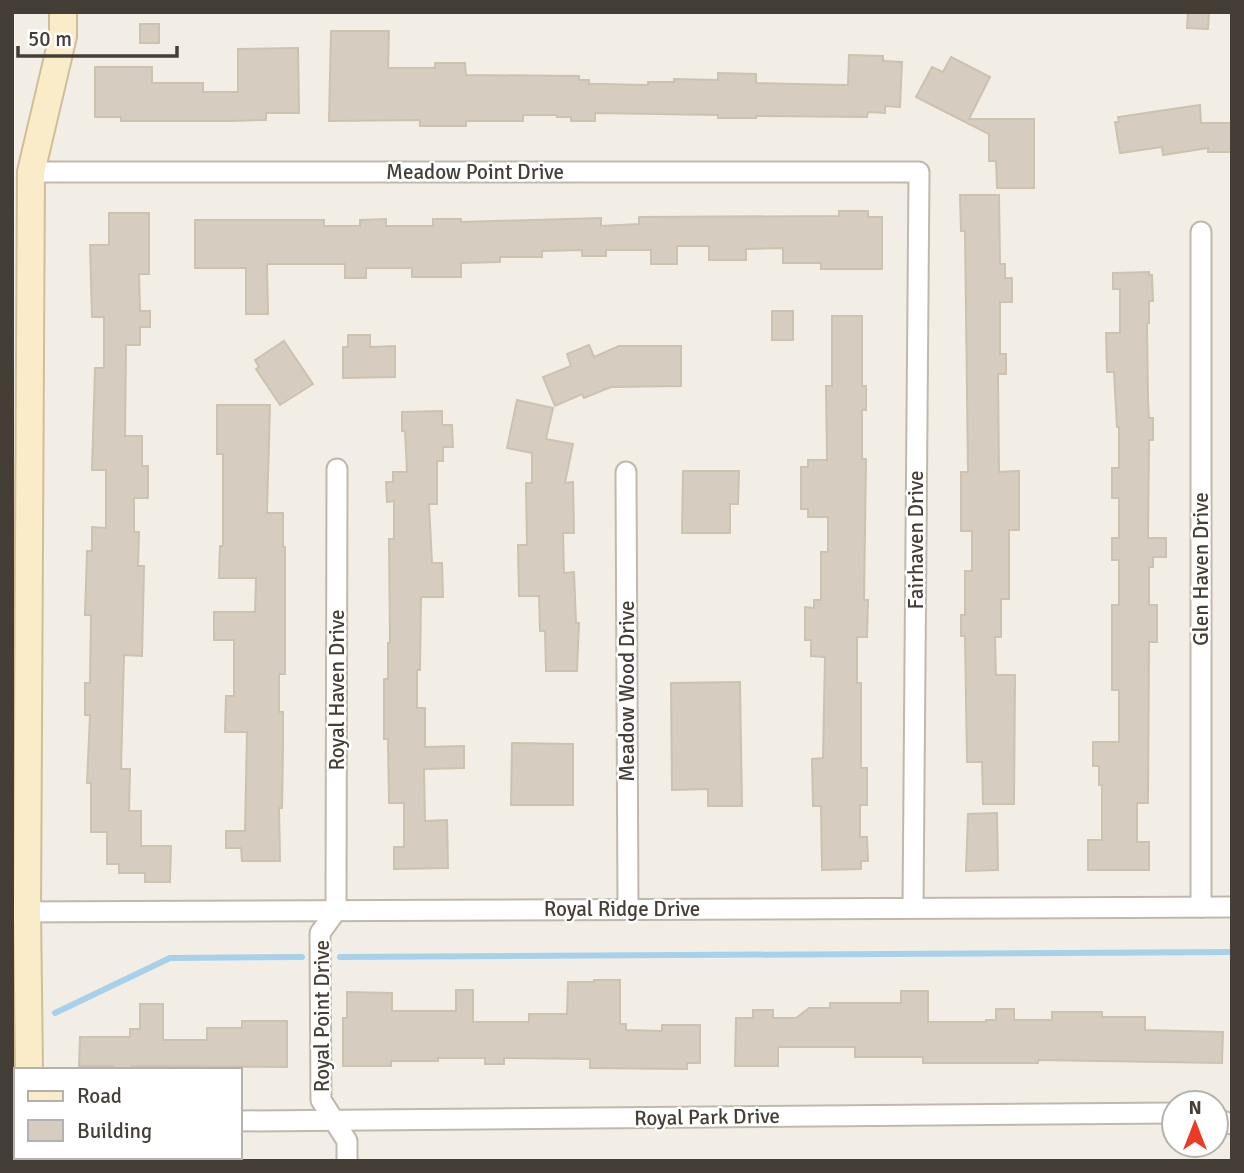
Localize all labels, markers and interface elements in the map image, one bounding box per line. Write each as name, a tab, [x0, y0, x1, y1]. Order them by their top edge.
scale bar	[18, 14, 177, 58]
text: 50 m	[28, 26, 72, 52]
street label: Meadow Point Drive	[386, 159, 564, 185]
street label: Fairhaven Drive	[903, 471, 929, 609]
street label: Glen Haven Drive	[1188, 492, 1214, 646]
street label: Meadow Wood Drive	[614, 600, 640, 782]
street label: Royal Haven Drive	[324, 609, 350, 771]
street label: Royal Ridge Drive	[544, 896, 700, 922]
street label: Royal Point Drive	[309, 940, 335, 1092]
legend	[14, 1068, 242, 1159]
text: Road	[77, 1083, 122, 1109]
north arrow	[1160, 1089, 1230, 1159]
text: N	[1188, 1096, 1202, 1120]
street label: Royal Park Drive	[634, 1103, 780, 1131]
text: Building	[77, 1118, 152, 1144]

